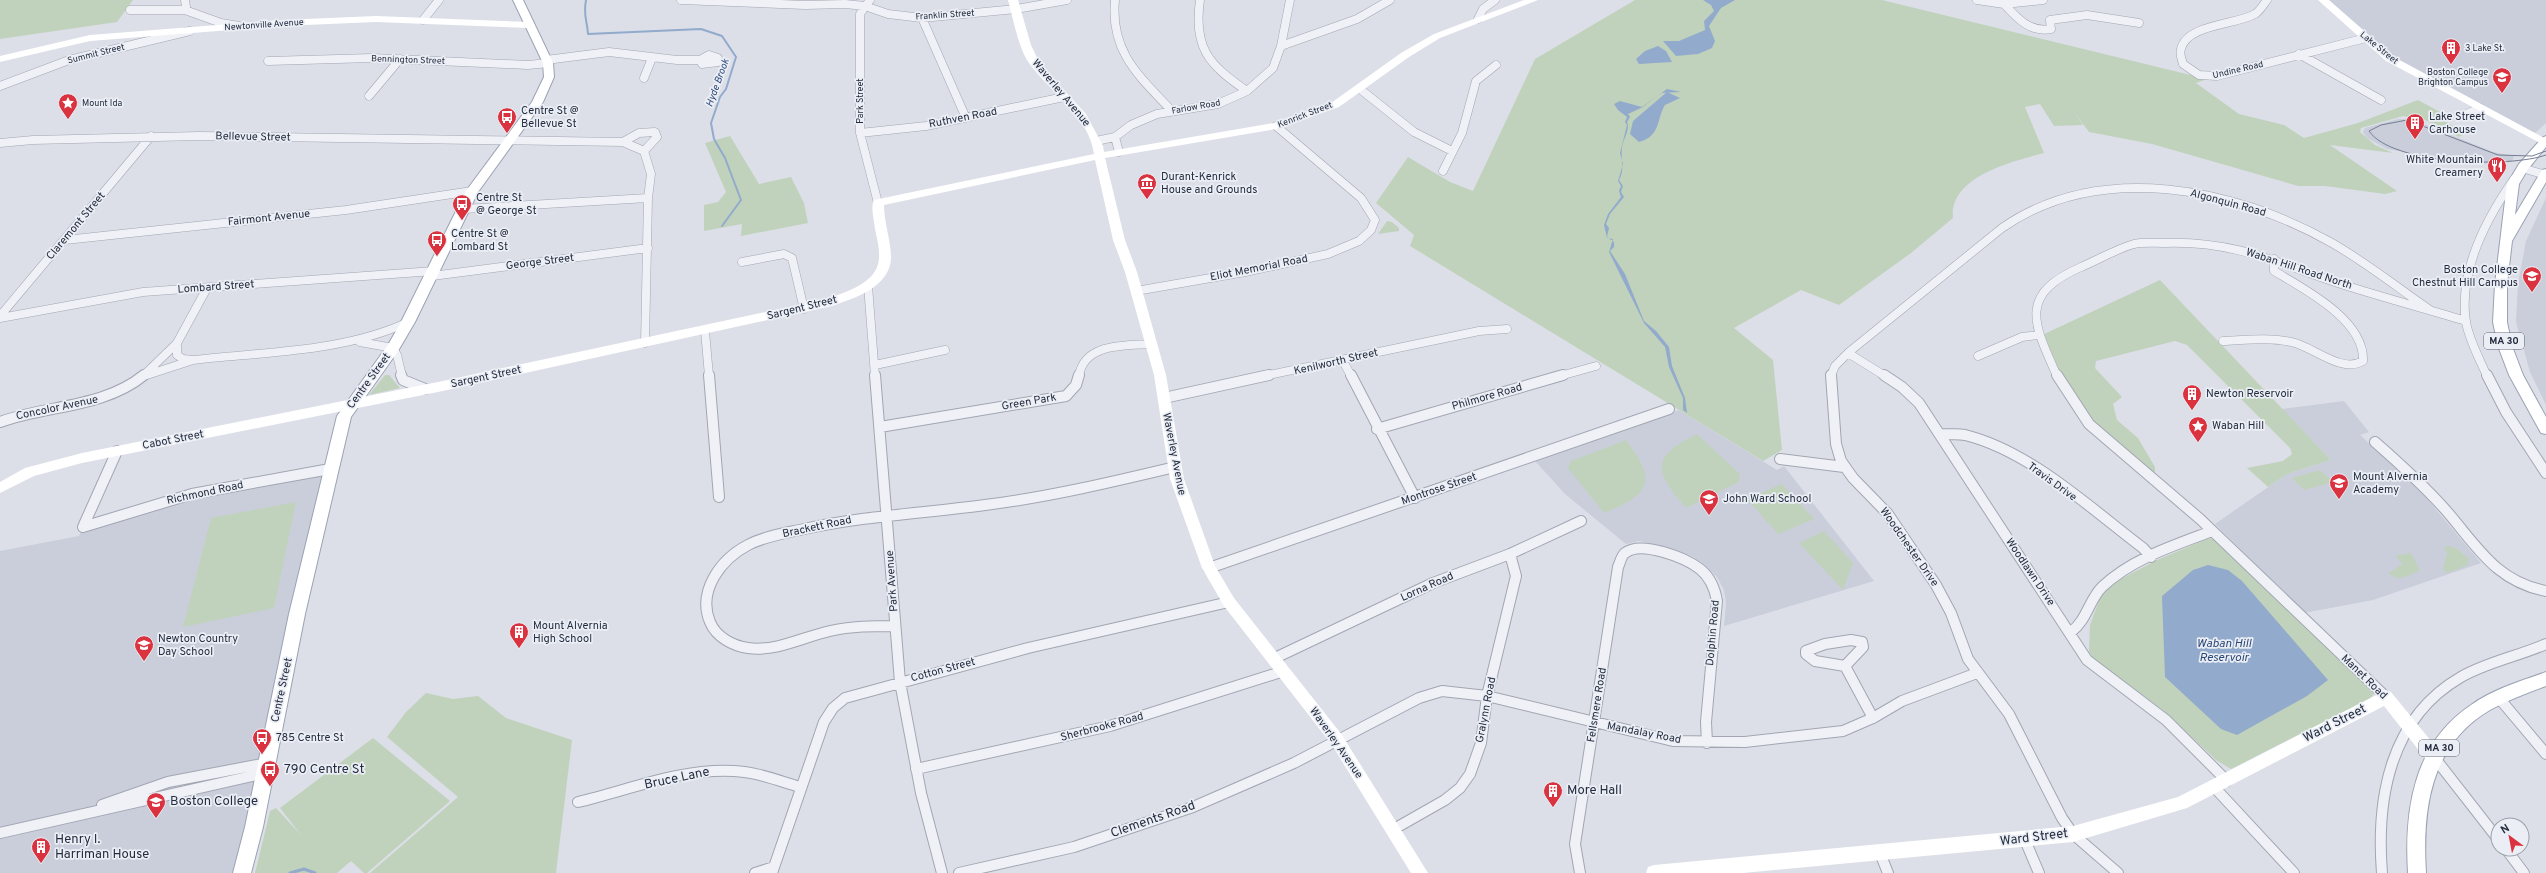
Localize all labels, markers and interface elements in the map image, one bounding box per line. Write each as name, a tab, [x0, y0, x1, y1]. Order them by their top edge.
street label: Franklin Street	[915, 7, 975, 23]
street label: Newtonville Avenue	[224, 17, 304, 33]
street label: Lake Street	[2358, 29, 2400, 67]
building icon: 3 Lake St.	[2440, 37, 2462, 65]
street label: Summit Street	[66, 42, 126, 66]
place label: 3 Lake St.	[2465, 43, 2504, 54]
street label: Bennington Street	[371, 53, 445, 67]
water label: Hyde Brook	[703, 56, 733, 109]
street label: Waverley Avenue	[1029, 56, 1093, 130]
street label: Undine Road	[2212, 59, 2264, 81]
school or university icon: Boston College Brighton Campus	[2491, 66, 2513, 94]
place label: Boston College Brighton Campus	[2418, 67, 2488, 88]
street label: Park Street	[855, 78, 866, 124]
place icon: Mount Ida	[57, 92, 79, 120]
street label: Farlow Road	[1171, 97, 1221, 117]
place label: Mount Ida	[82, 98, 122, 109]
street label: Kenrick Street	[1276, 100, 1334, 130]
place label: Centre St @ Bellevue St	[521, 104, 579, 131]
street label: Ruthven Road	[928, 105, 998, 131]
bus stop icon: Centre St @ Bellevue St	[496, 106, 518, 134]
place label: Lake Street Carhouse	[2429, 110, 2485, 137]
building icon: Lake Street Carhouse	[2404, 112, 2426, 140]
street label: Bellevue Street	[215, 129, 291, 145]
place label: White Mountain Creamery	[2406, 153, 2483, 180]
restaurant icon: White Mountain Creamery	[2486, 155, 2508, 183]
place label: Durant-Kenrick House and Grounds	[1161, 170, 1257, 197]
museum icon: Durant-Kenrick House and Grounds	[1136, 172, 1158, 200]
street label: Algonquin Road	[2188, 186, 2268, 220]
street label: Claremont Street	[43, 189, 109, 263]
place label: Centre St @ George St	[476, 191, 537, 218]
bus stop icon: Centre St @ George St	[451, 193, 473, 221]
street label: Fairmont Avenue	[227, 207, 311, 229]
place label: Centre St @ Lombard St	[451, 227, 509, 254]
bus stop icon: Centre St @ Lombard St	[426, 229, 448, 257]
street label: Waban Hill Road North	[2244, 245, 2354, 293]
street label: George Street	[505, 251, 575, 273]
street label: Eliot Memorial Road	[1209, 252, 1309, 284]
place label: Boston College Chestnut Hill Campus	[2412, 263, 2518, 290]
school or university icon: Boston College Chestnut Hill Campus	[2521, 265, 2543, 293]
street label: Lombard Street	[177, 277, 255, 297]
street label: Sargent Street	[765, 293, 839, 323]
road number: MA 30	[2484, 333, 2524, 349]
street label: Kenilworth Street	[1292, 345, 1380, 379]
street label: Centre Street	[344, 350, 394, 412]
street label: Sargent Street	[449, 363, 523, 391]
street label: Philmore Road	[1450, 380, 1524, 414]
building icon: Newton Reservoir	[2181, 383, 2203, 411]
place label: Newton Reservoir	[2206, 387, 2294, 401]
street label: Green Park	[1001, 390, 1058, 414]
street label: Concolor Avenue	[15, 392, 99, 424]
street label: Waverley Avenue	[1159, 411, 1189, 497]
place icon: Waban Hill	[2187, 415, 2209, 443]
place label: Waban Hill	[2212, 419, 2264, 433]
street label: Cabot Street	[141, 427, 205, 453]
street label: Travis Drive	[2025, 459, 2079, 505]
street label: Montrose Street	[1400, 470, 1478, 508]
place label: Mount Alvernia Academy	[2353, 470, 2428, 497]
school or university icon: Mount Alvernia Academy	[2328, 472, 2350, 500]
street label: Richmond Road	[165, 478, 245, 508]
school or university icon: John Ward School	[1698, 488, 1720, 516]
place label: John Ward School	[1723, 492, 1811, 506]
street label: Woodchester Drive	[1876, 505, 1942, 589]
street label: Brackett Road	[781, 513, 853, 541]
street label: Woodlawn Drive	[2002, 535, 2058, 609]
street label: Park Avenue	[883, 550, 901, 612]
street label: Lorna Road	[1398, 569, 1456, 605]
street label: Dolphin Road	[1703, 600, 1723, 666]
place label: Mount Alvernia High School	[533, 619, 608, 646]
building icon: Mount Alvernia High School	[508, 621, 530, 649]
place label: Newton Country Day School	[158, 632, 238, 659]
school or university icon: Newton Country Day School	[133, 634, 155, 662]
water label: Waban Hill Reservoir	[2197, 636, 2252, 666]
street label: Manet Road	[2338, 652, 2390, 702]
street label: Cotton Street	[909, 655, 977, 685]
street label: Centre Street	[268, 656, 296, 724]
street label: Fellsmere Road	[1584, 667, 1610, 743]
street label: Gralynn Road	[1473, 676, 1499, 744]
street label: Ward Street	[2301, 701, 2369, 747]
street label: Waverley Avenue	[1306, 705, 1366, 781]
street label: Sherbrooke Road	[1059, 709, 1145, 745]
street label: Mandalay Road	[1606, 719, 1682, 747]
bus stop icon: 785 Centre St	[251, 727, 273, 755]
place label: 785 Centre St	[276, 731, 344, 745]
road number: MA 30	[2419, 740, 2459, 756]
bus stop icon: 790 Centre St	[259, 759, 281, 787]
place label: 790 Centre St	[284, 762, 364, 778]
street label: Bruce Lane	[643, 764, 711, 794]
building icon: More Hall	[1542, 780, 1564, 808]
place label: More Hall	[1567, 783, 1622, 799]
school or university icon: Boston College	[145, 791, 167, 819]
place label: Boston College	[170, 794, 258, 810]
street label: Clements Road	[1109, 798, 1197, 842]
north arrow	[2490, 817, 2530, 857]
text: N	[2498, 821, 2512, 837]
street label: Ward Street	[1999, 826, 2069, 850]
place label: Henry I. Harriman House	[55, 832, 149, 863]
building icon: Henry I. Harriman House	[30, 836, 52, 864]

